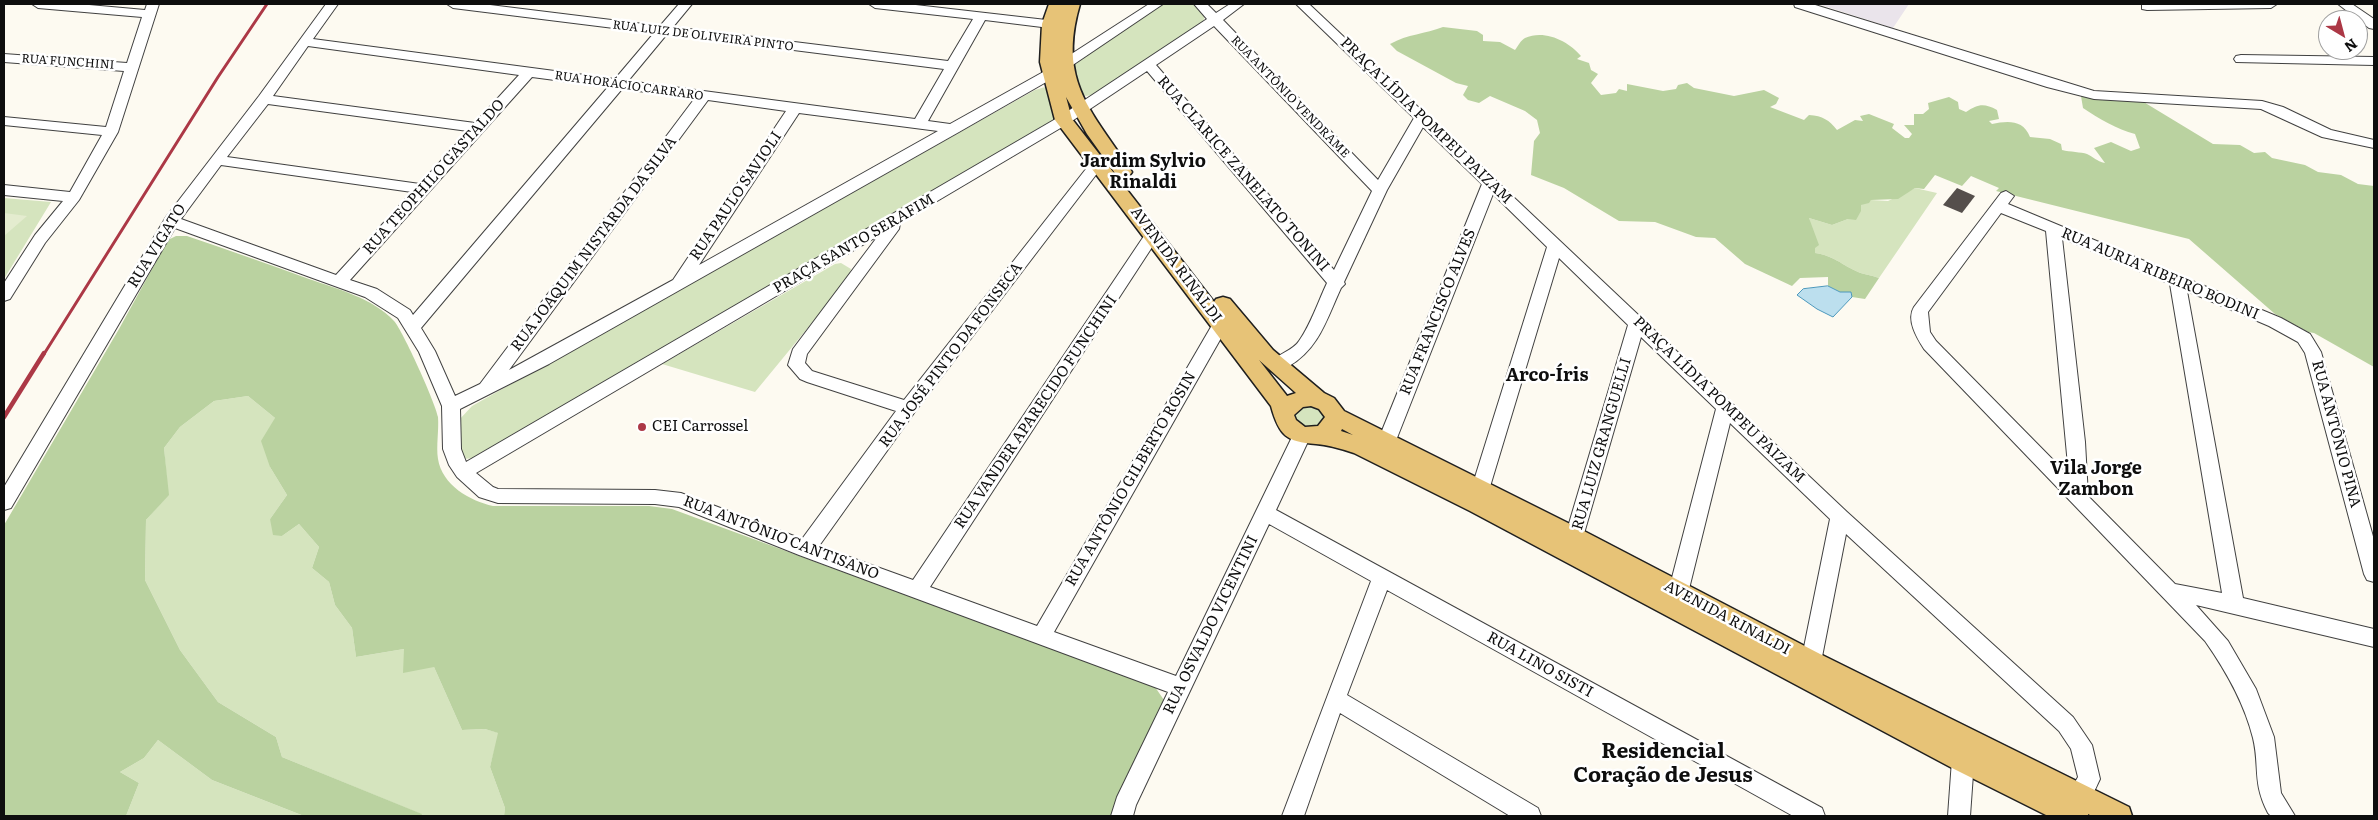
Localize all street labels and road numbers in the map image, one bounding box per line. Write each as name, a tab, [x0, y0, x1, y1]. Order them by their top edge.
street label: RUA LUIZ DE OLIVEIRA PINTO	[612, 18, 794, 54]
street label: RUA ANTÔNIO VENDRAME	[1228, 33, 1352, 161]
street label: PRAÇA LÍDIA POMPEU PAIZAM	[1336, 34, 1516, 208]
street label: RUA FUNCHINI	[21, 52, 115, 72]
street label: RUA HORÁCIO CARRARO	[554, 68, 704, 104]
street label: RUA CLARICE ZANELATO TONINI	[1153, 73, 1333, 275]
street label: RUA TEOPHILO GASTALDO	[360, 96, 508, 258]
street label: RUA PAULO SAVIOLI	[686, 128, 786, 264]
street label: RUA JOAQUIM NISTARDA DA SILVA	[507, 133, 681, 355]
street label: PRAÇA SANTO SERAFIM	[770, 190, 938, 298]
street label: RUA VIGATO	[124, 201, 190, 291]
street label: AVENIDA RINALDI	[1127, 204, 1225, 326]
street label: RUA AURIA RIBEIRO BODINI	[2058, 224, 2262, 324]
street label: RUA FRANCISCO ALVES	[1396, 226, 1480, 398]
street label: RUA JOSÉ PINTO DA FONSECA	[876, 259, 1026, 451]
street label: RUA VANDER APARECIDO FUNCHINI	[951, 292, 1121, 532]
street label: PRAÇA LÍDIA POMPEU PAIZAM	[1629, 313, 1809, 487]
street label: RUA LUIZ GRANGUELLI	[1569, 356, 1635, 532]
street label: RUA ANTÔNIO PINA	[2308, 358, 2364, 510]
street label: RUA ANTÔNIO GILBERTO ROSIN	[1062, 369, 1200, 589]
street label: RUA ANTÔNIO CANTISANO	[681, 492, 881, 584]
street label: RUA OSVALDO VICENTINI	[1160, 533, 1262, 717]
street label: AVENIDA RINALDI	[1661, 577, 1793, 659]
street label: RUA LINO SISTI	[1484, 628, 1596, 702]

